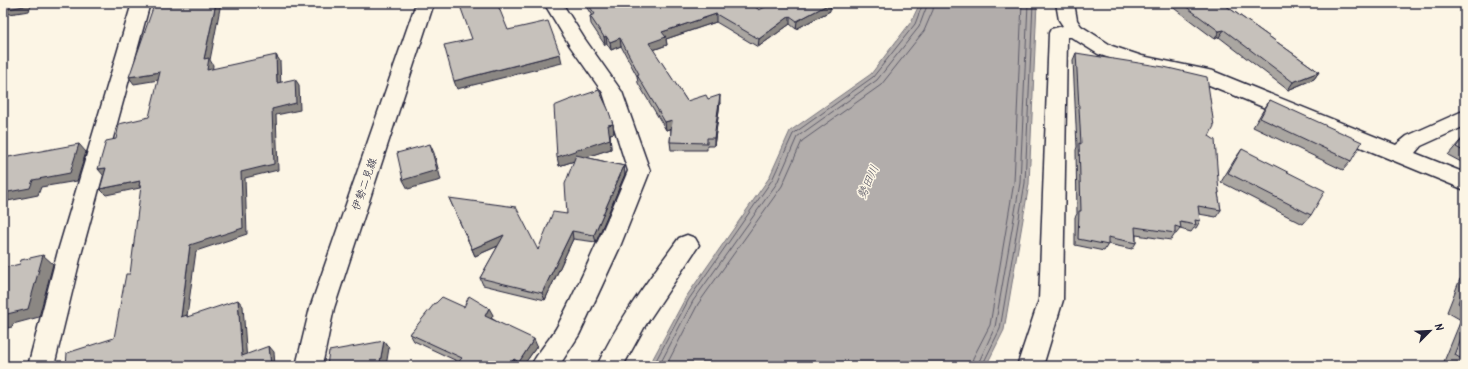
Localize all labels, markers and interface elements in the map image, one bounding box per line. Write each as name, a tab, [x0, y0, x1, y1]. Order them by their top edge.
street label: 伊勢二見線	[347, 155, 382, 213]
water label: 勢田川	[852, 162, 884, 203]
north arrow	[1410, 311, 1450, 351]
text: N	[1429, 321, 1448, 334]

